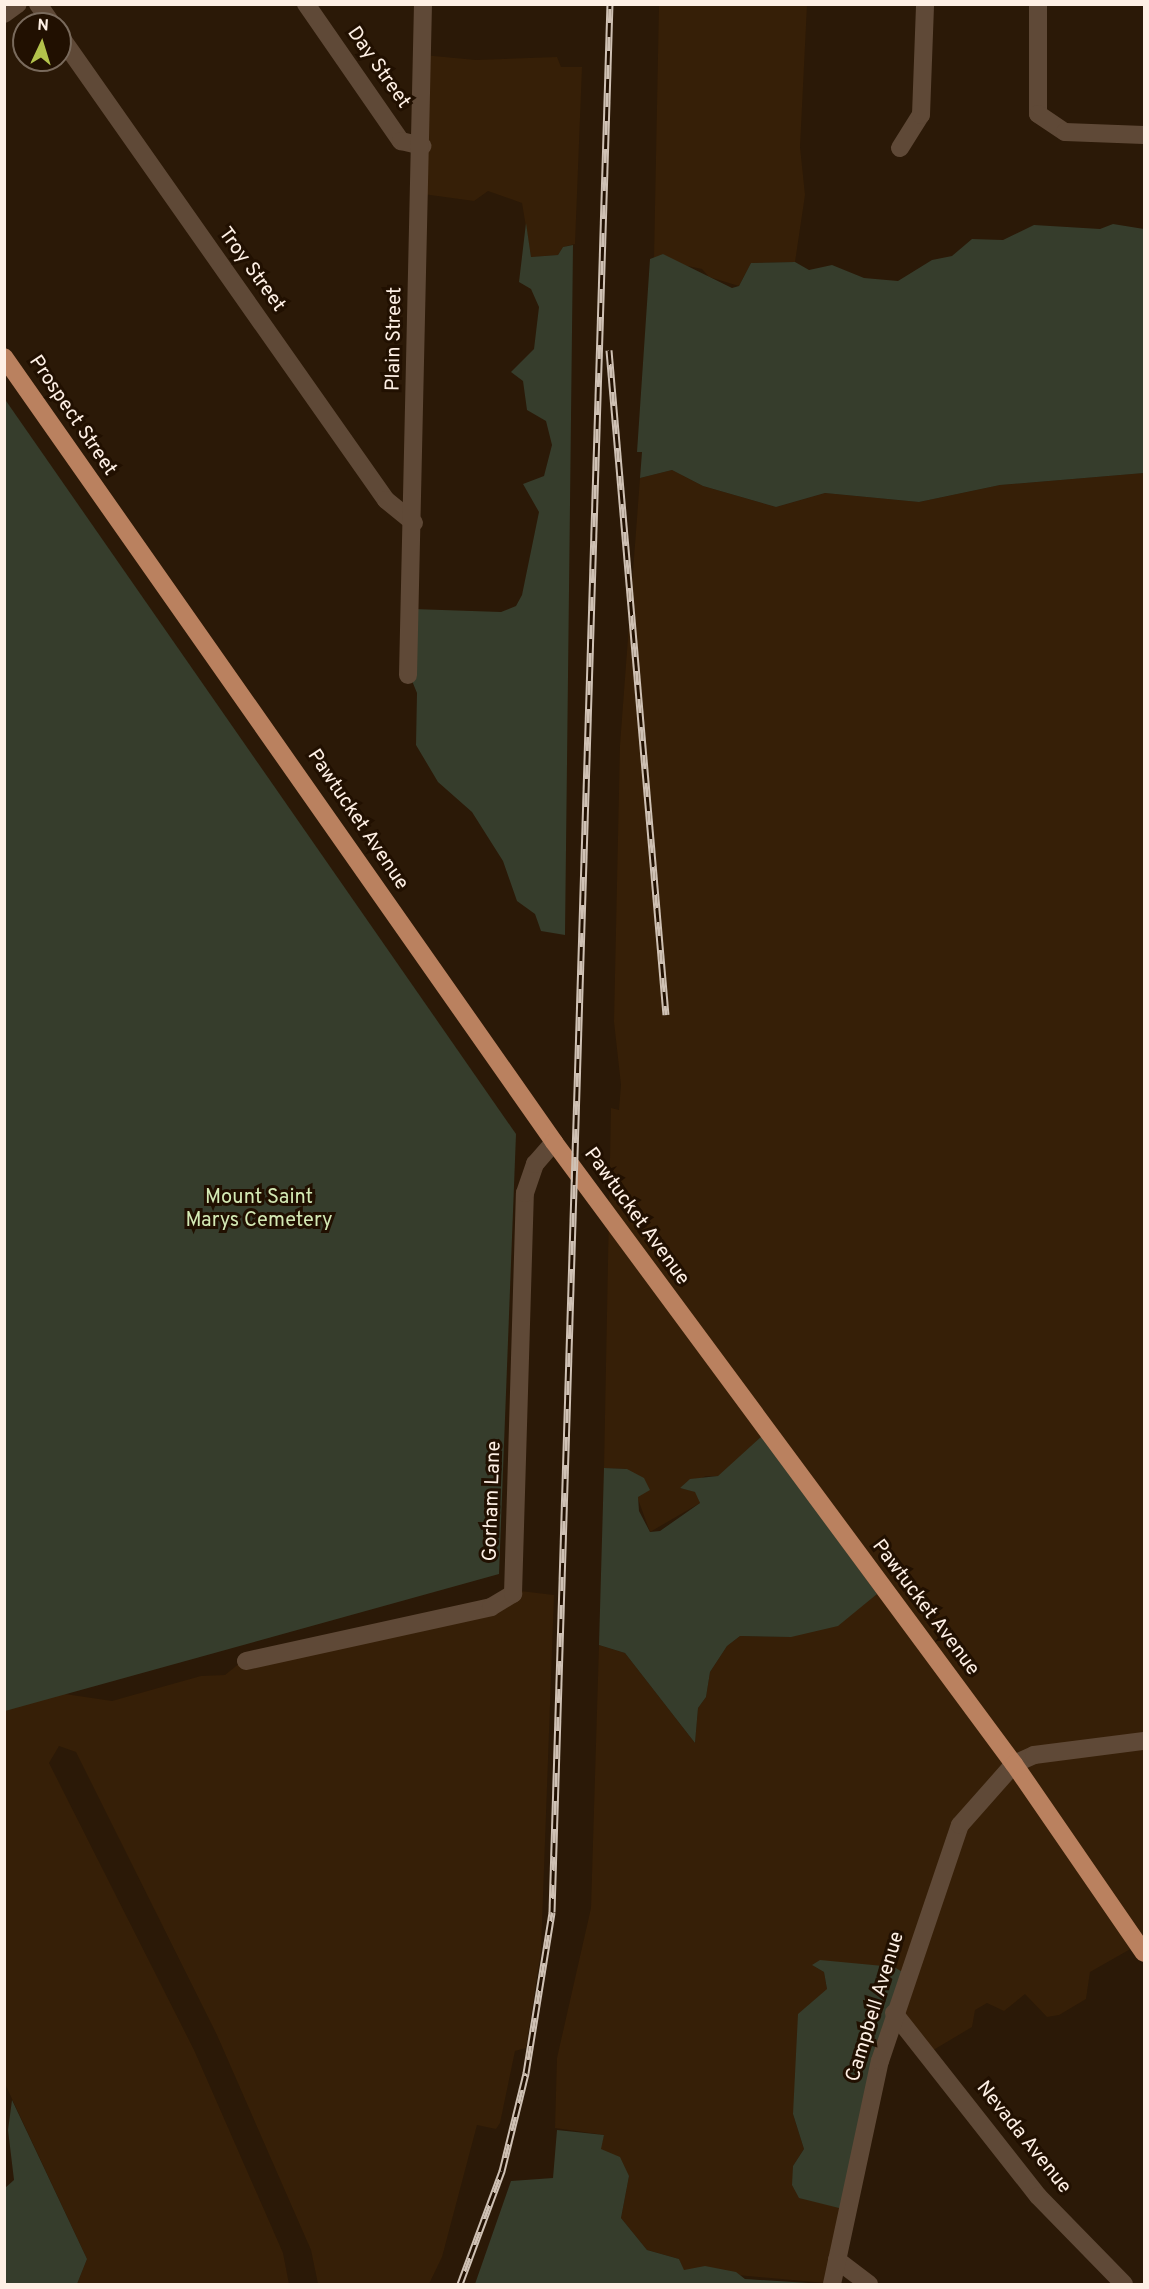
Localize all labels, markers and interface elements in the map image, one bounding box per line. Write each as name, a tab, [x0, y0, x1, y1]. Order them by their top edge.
north arrow	[12, 12, 72, 72]
text: N	[37, 16, 50, 36]
street label: Day Street	[341, 23, 415, 113]
street label: Troy Street	[212, 223, 290, 317]
street label: Plain Street	[382, 287, 408, 391]
street label: Prospect Street	[23, 351, 121, 481]
street label: Pawtucket Avenue	[301, 745, 413, 895]
street label: Pawtucket Avenue	[578, 1143, 694, 1291]
park label: Mount Saint Marys Cemetery	[185, 1186, 333, 1233]
street label: Gorham Lane	[479, 1440, 507, 1562]
street label: Pawtucket Avenue	[866, 1535, 984, 1681]
street label: Campbell Avenue	[842, 1929, 910, 2085]
street label: Nevada Avenue	[970, 2077, 1076, 2199]

